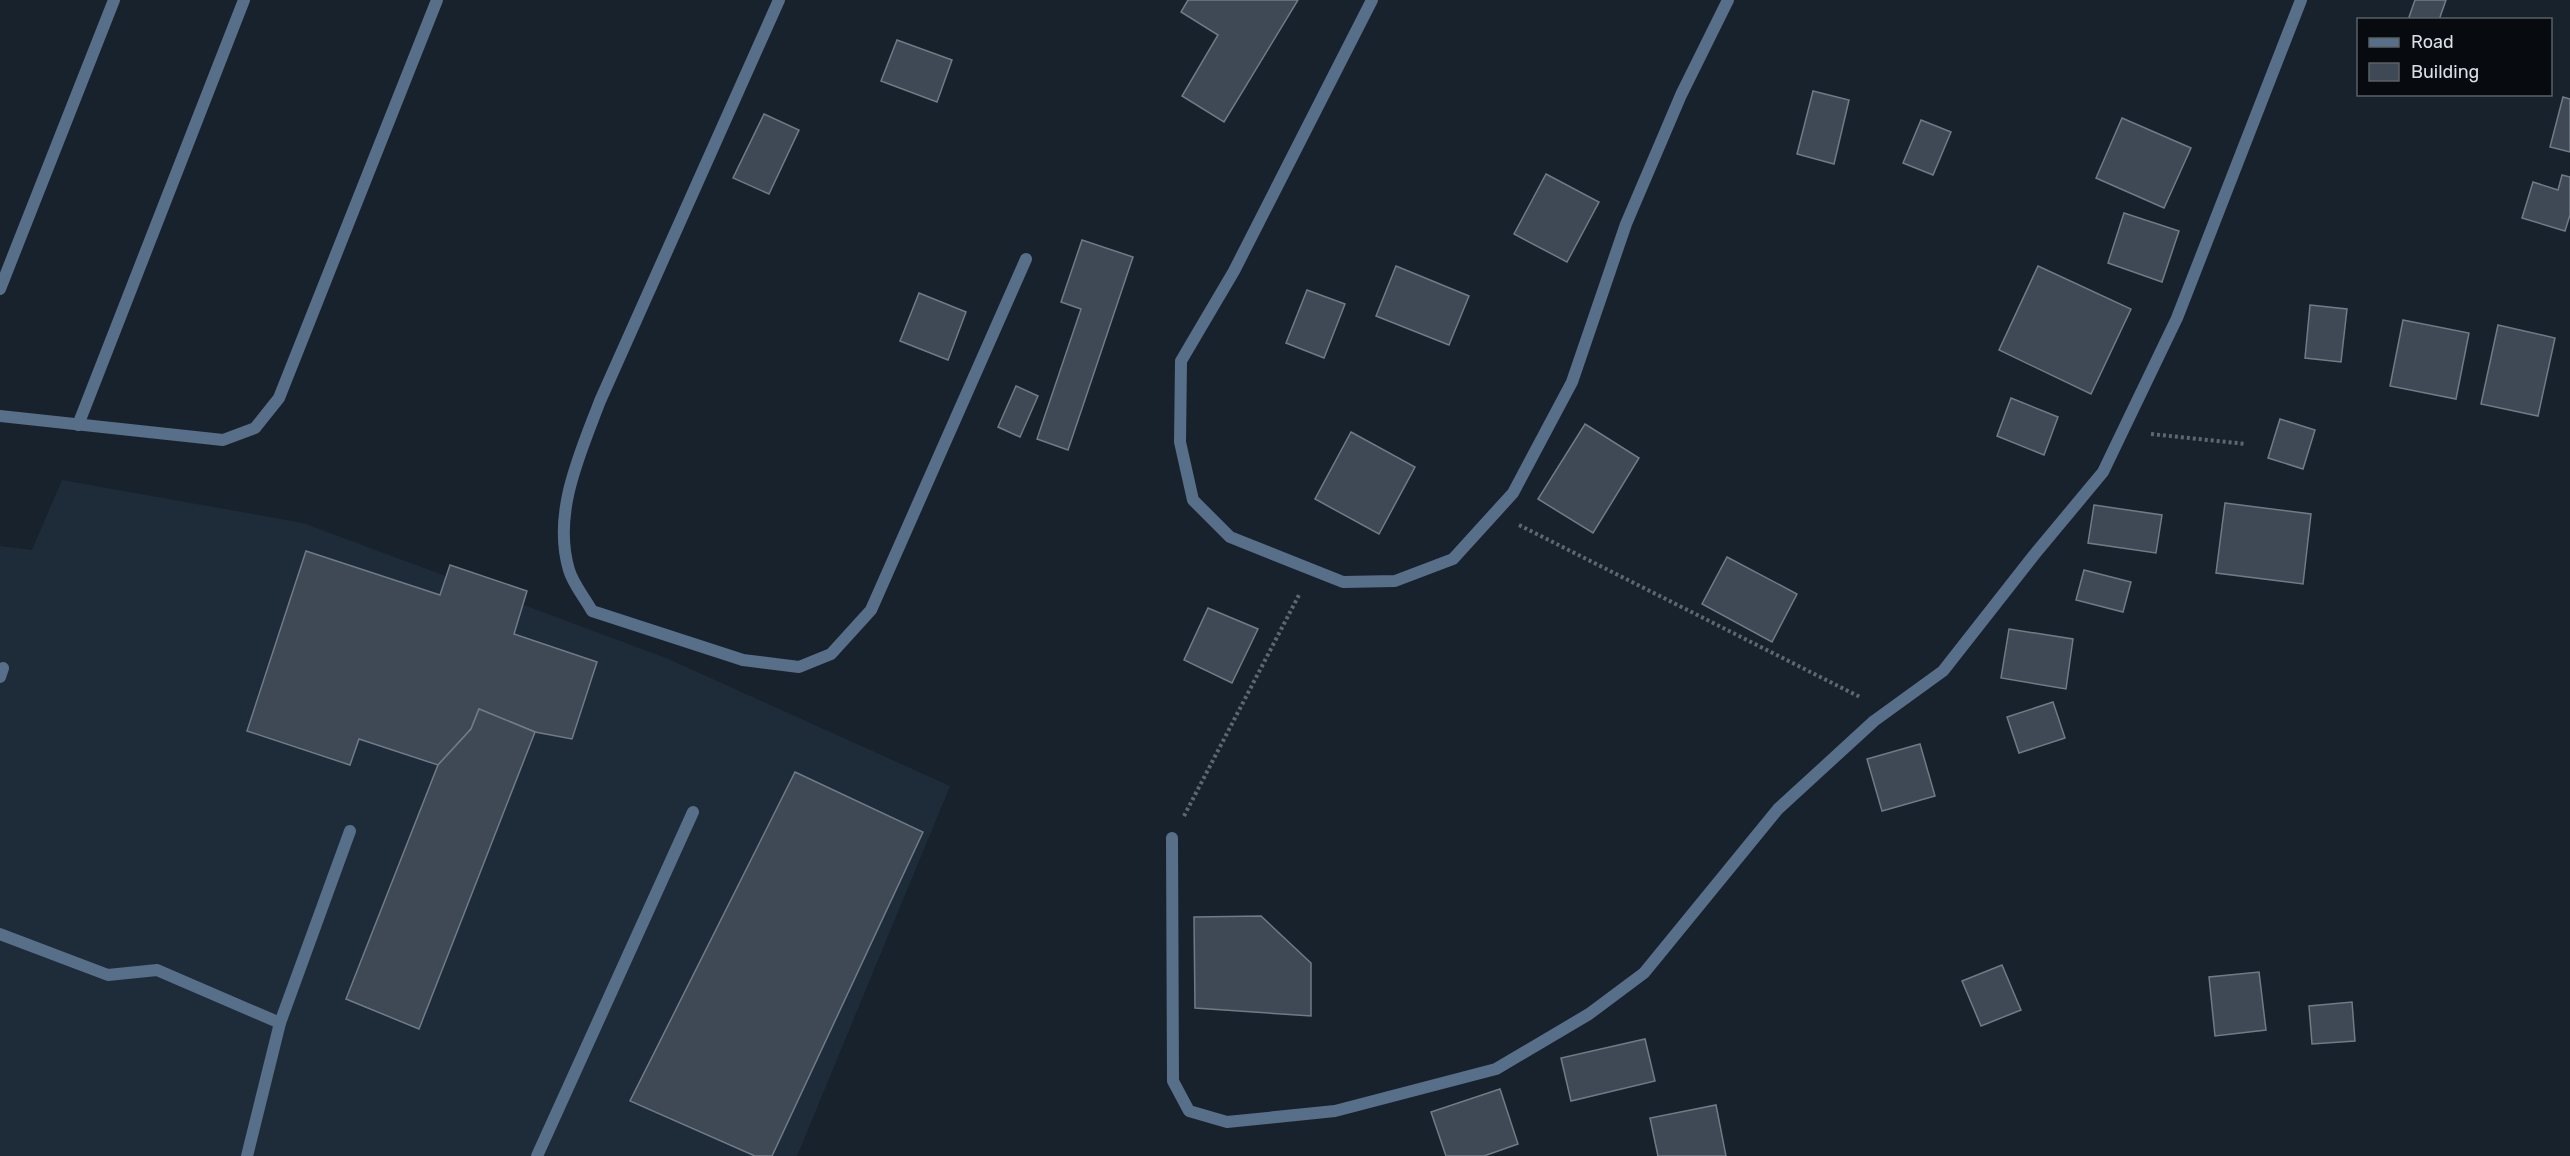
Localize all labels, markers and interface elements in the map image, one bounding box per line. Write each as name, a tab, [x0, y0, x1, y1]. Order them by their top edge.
legend	[2357, 18, 2552, 96]
text: Road	[2411, 31, 2454, 53]
text: Building	[2411, 61, 2479, 83]

